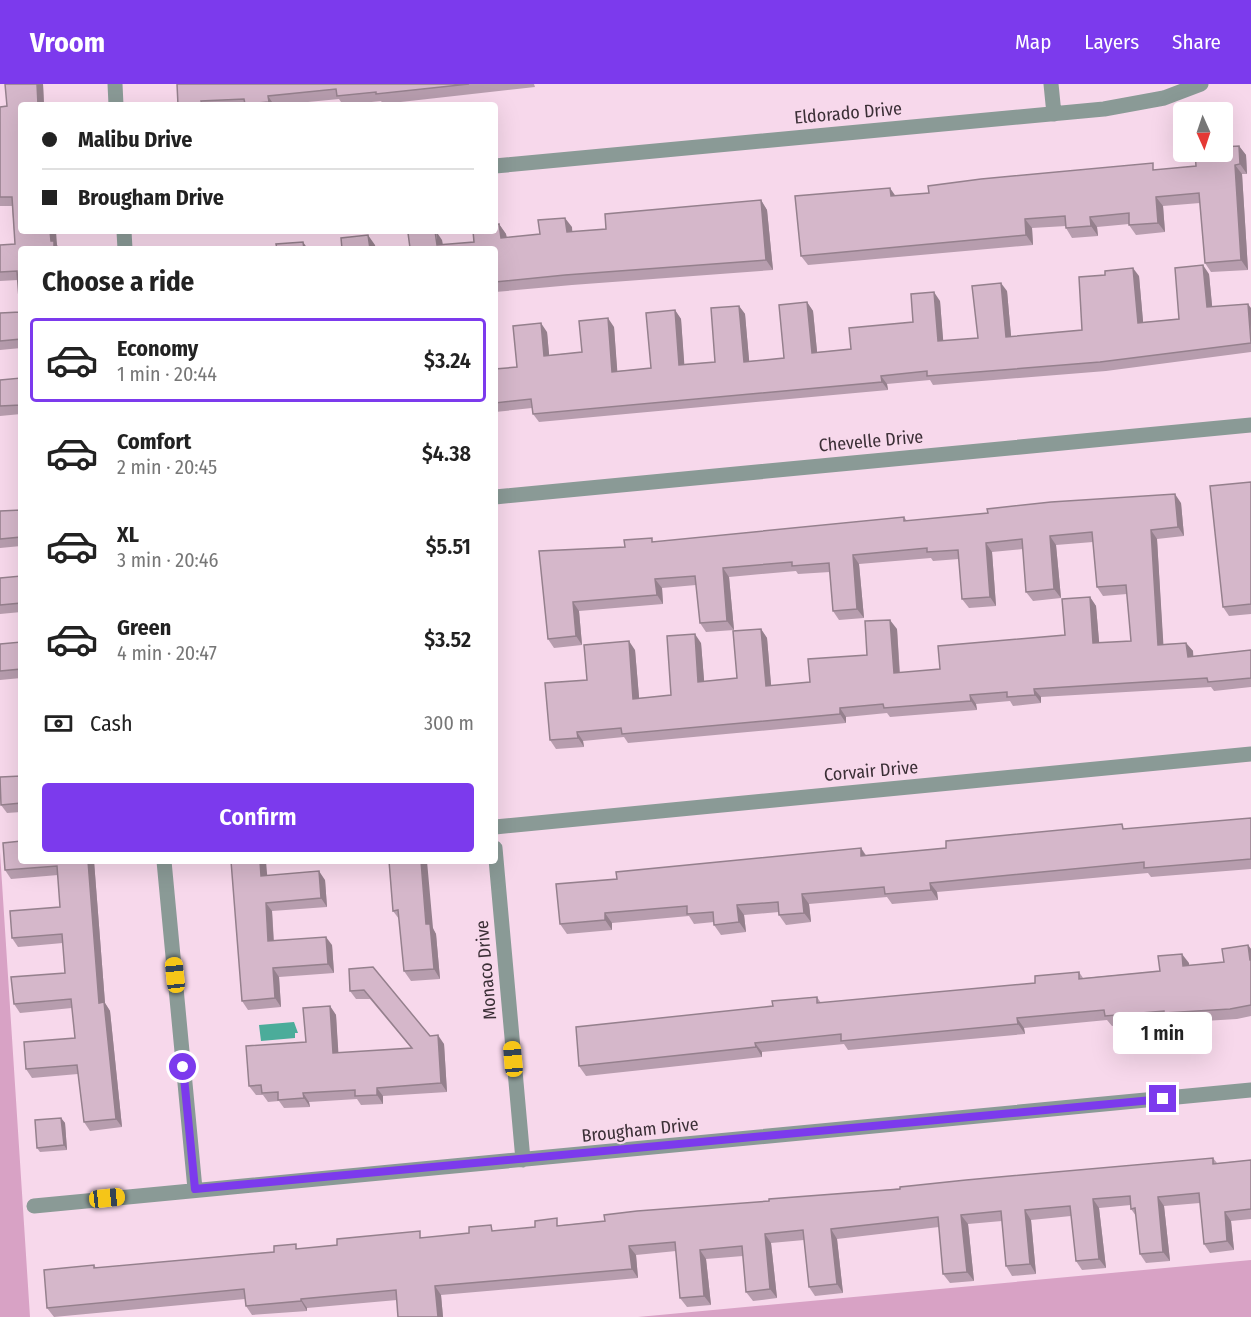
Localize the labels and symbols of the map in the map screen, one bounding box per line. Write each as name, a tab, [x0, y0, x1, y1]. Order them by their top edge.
street label: Eldorado Drive	[793, 97, 903, 129]
north arrow	[1173, 102, 1233, 162]
street label: Chevelle Drive	[818, 425, 924, 457]
street label: Corvair Drive	[823, 756, 919, 786]
street label: Monaco Drive	[471, 919, 501, 1021]
car	[164, 956, 186, 994]
callout: 1 min	[1114, 1012, 1212, 1054]
car	[502, 1040, 524, 1078]
route start	[169, 1053, 196, 1080]
route end	[1149, 1085, 1176, 1112]
street label: Brougham Drive	[580, 1113, 700, 1147]
car	[88, 1187, 126, 1209]

